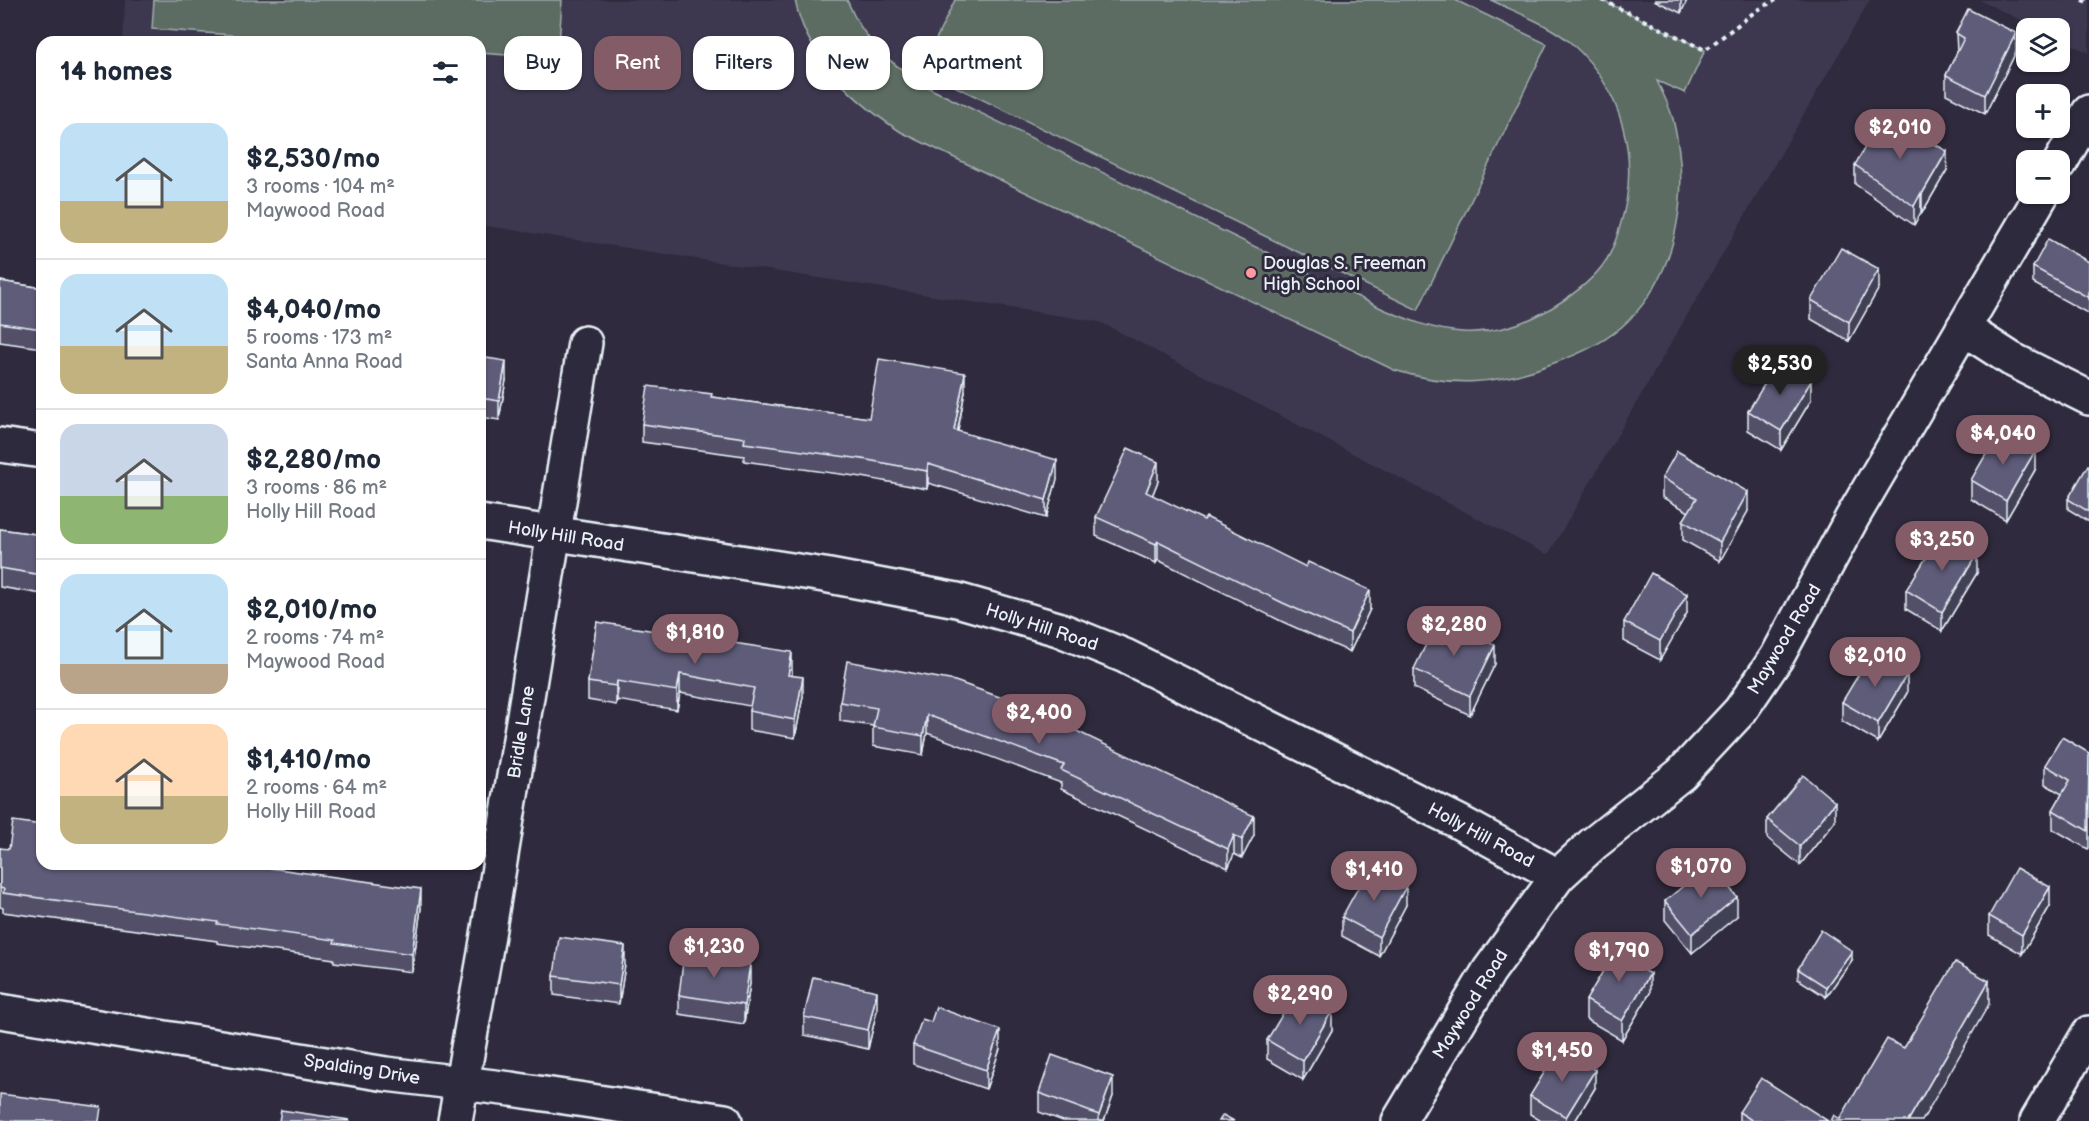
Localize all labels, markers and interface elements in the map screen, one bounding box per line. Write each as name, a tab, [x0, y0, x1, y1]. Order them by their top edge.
map controls	[2016, 18, 2070, 204]
button: layers	[2016, 18, 2070, 72]
chip: Buy	[504, 36, 582, 90]
chip: Rent	[594, 36, 681, 90]
chip: Filters	[693, 36, 794, 90]
chip: New	[806, 36, 890, 90]
chip: Apartment	[902, 36, 1043, 90]
icon: filters	[429, 56, 462, 89]
text: 14 homes	[60, 57, 172, 88]
button: +	[2016, 84, 2070, 138]
pin: $2,010	[1851, 109, 1949, 160]
text: $2,010	[1869, 116, 1931, 140]
text: $2,530/mo	[246, 144, 380, 175]
icon: home	[108, 147, 180, 219]
button: −	[2016, 150, 2070, 204]
text: 3 rooms · 104 m²	[246, 175, 395, 199]
text: Maywood Road	[246, 199, 385, 223]
place label: Douglas S. Freeman High School	[1263, 253, 1426, 295]
marker: Douglas S. Freeman High School	[1244, 266, 1258, 280]
text: $4,040/mo	[246, 295, 381, 326]
icon: home	[108, 298, 180, 370]
text: 5 rooms · 173 m²	[246, 326, 392, 350]
pin: $2,530	[1731, 345, 1829, 396]
text: Santa Anna Road	[246, 350, 403, 374]
text: $2,530	[1747, 352, 1813, 376]
pin: $4,040	[1954, 415, 2052, 466]
text: $4,040	[1970, 422, 2036, 446]
text: $2,280/mo	[246, 445, 381, 476]
icon: home	[108, 448, 180, 520]
text: 3 rooms · 86 m²	[246, 476, 387, 500]
text: Holly Hill Road	[246, 500, 376, 524]
street label: Holly Hill Road	[506, 517, 625, 556]
pin: $3,250	[1893, 521, 1991, 572]
text: $3,250	[1909, 528, 1975, 552]
street label: Maywood Road	[1743, 580, 1826, 698]
text: $2,010/mo	[246, 595, 377, 626]
icon: home	[108, 598, 180, 670]
street label: Holly Hill Road	[983, 599, 1101, 656]
pin: $2,280	[1405, 606, 1503, 657]
text: $2,280	[1421, 613, 1487, 637]
pin: $1,810	[646, 614, 744, 665]
text: $1,810	[666, 621, 724, 645]
text: 2 rooms · 74 m²	[246, 626, 384, 650]
pin: $2,010	[1826, 637, 1924, 688]
text: $2,010	[1844, 644, 1906, 668]
text: Maywood Road	[246, 650, 385, 674]
street label: Bridle Lane	[504, 684, 539, 780]
pin: $2,400	[990, 694, 1088, 745]
text: $2,400	[1006, 701, 1072, 725]
text: $1,410/mo	[246, 745, 371, 776]
icon: home	[108, 748, 180, 820]
text: 2 rooms · 64 m²	[246, 776, 387, 800]
street label: Holly Hill Road	[1424, 799, 1537, 872]
text: Holly Hill Road	[246, 800, 376, 824]
pin: $1,070	[1652, 848, 1750, 899]
pin: $1,410	[1325, 851, 1423, 902]
text: $1,070	[1670, 855, 1732, 879]
text: $1,410	[1345, 858, 1403, 882]
pin: $1,230	[665, 928, 763, 979]
pin: $1,790	[1570, 932, 1668, 983]
text: $1,230	[683, 935, 745, 959]
text: $1,790	[1588, 939, 1650, 963]
street label: Maywood Road	[1428, 946, 1512, 1063]
pin: $2,290	[1251, 975, 1349, 1026]
text: $2,290	[1267, 982, 1333, 1006]
pin: $1,450	[1513, 1032, 1611, 1083]
text: $1,450	[1531, 1039, 1593, 1063]
street label: Spalding Drive	[302, 1050, 422, 1089]

